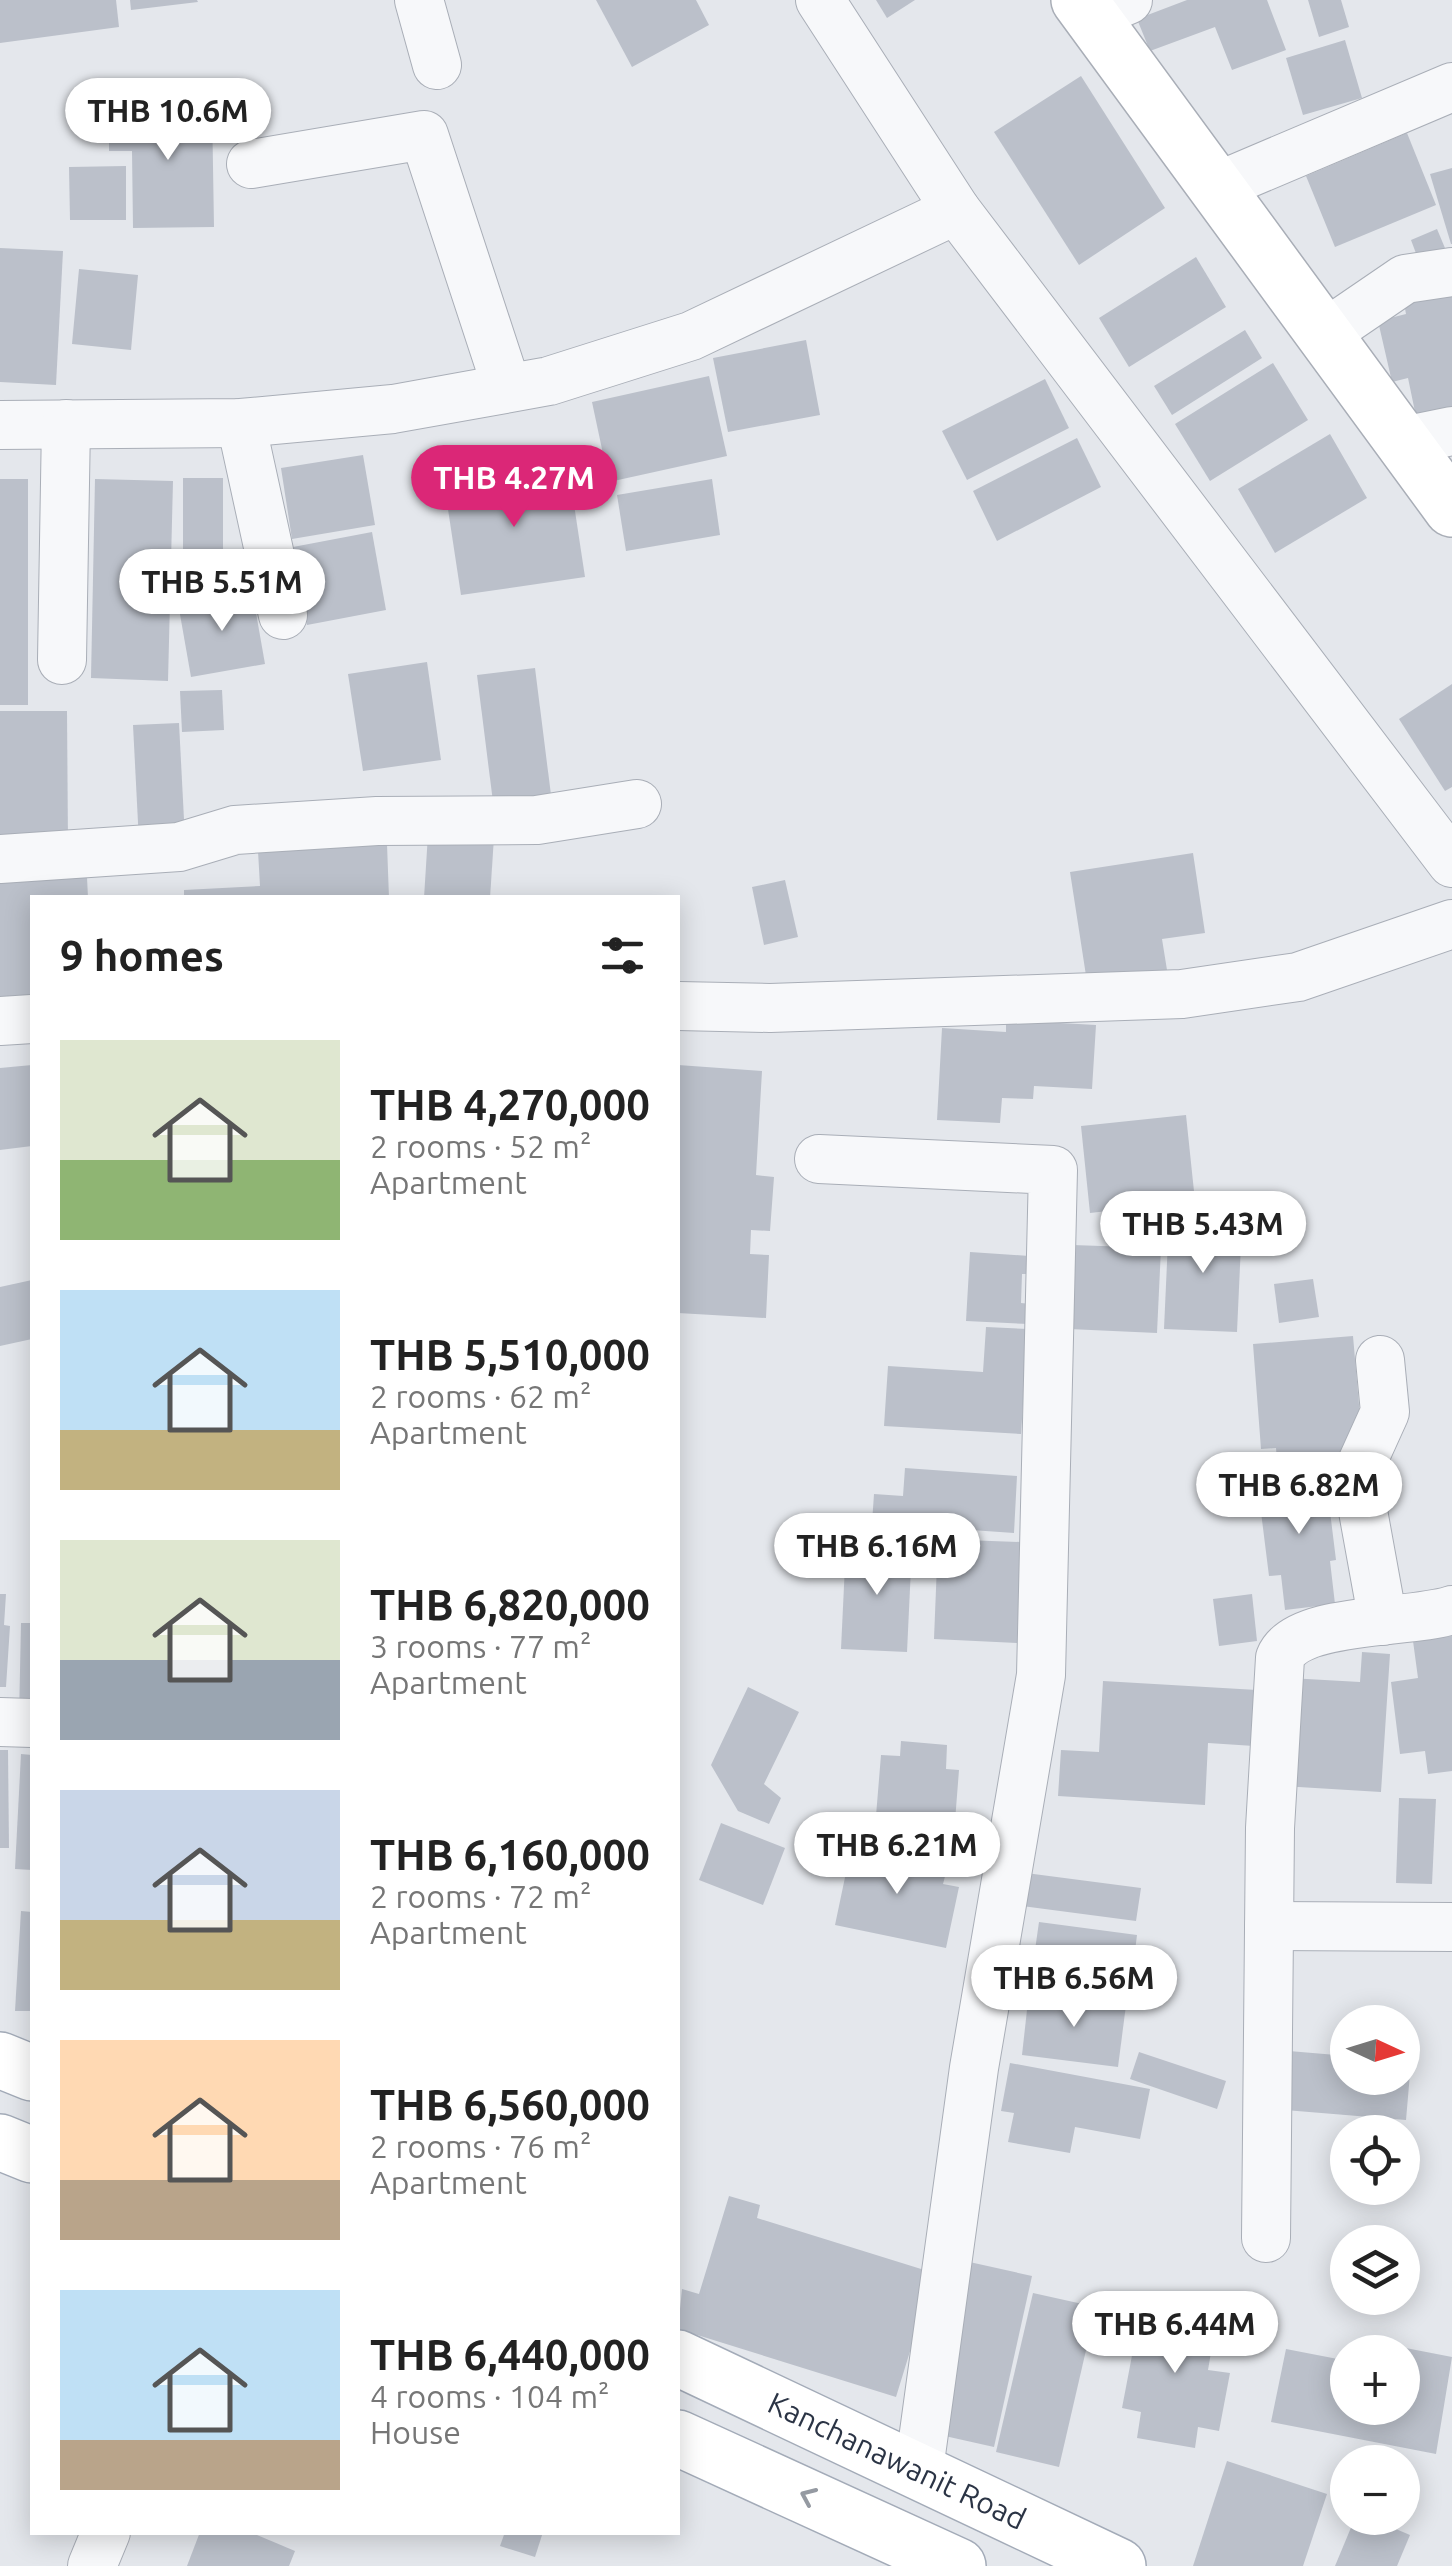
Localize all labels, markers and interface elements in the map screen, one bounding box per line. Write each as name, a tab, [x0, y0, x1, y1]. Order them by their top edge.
pin: THB 10.6M	[54, 78, 282, 163]
text: THB 10.6M	[87, 92, 249, 128]
pin: THB 4.27M	[400, 445, 628, 530]
text: THB 4.27M	[433, 459, 595, 495]
pin: THB 5.51M	[108, 549, 336, 634]
text: THB 5.51M	[141, 563, 303, 599]
icon: filters	[595, 928, 650, 983]
text: 9 homes	[60, 932, 224, 979]
icon: home	[140, 1080, 260, 1200]
text: THB 4,270,000	[370, 1081, 650, 1128]
text: 2 rooms · 52 m²	[370, 1128, 591, 1164]
text: Apartment	[370, 1164, 527, 1200]
pin: THB 5.43M	[1089, 1191, 1317, 1276]
text: THB 5.43M	[1122, 1205, 1284, 1241]
icon: home	[140, 1330, 260, 1450]
text: THB 5,510,000	[370, 1331, 650, 1378]
text: 2 rooms · 62 m²	[370, 1378, 591, 1414]
text: Apartment	[370, 1414, 527, 1450]
pin: THB 6.82M	[1185, 1452, 1413, 1537]
text: THB 6.82M	[1218, 1466, 1380, 1502]
pin: THB 6.16M	[763, 1513, 991, 1598]
text: THB 6.16M	[796, 1527, 958, 1563]
icon: home	[140, 1580, 260, 1700]
text: THB 6,820,000	[370, 1581, 650, 1628]
text: 3 rooms · 77 m²	[370, 1628, 591, 1664]
text: Apartment	[370, 1664, 527, 1700]
pin: THB 6.21M	[783, 1812, 1011, 1897]
text: THB 6.21M	[816, 1826, 978, 1862]
icon: home	[140, 1830, 260, 1950]
text: THB 6,160,000	[370, 1831, 650, 1878]
text: 2 rooms · 72 m²	[370, 1878, 591, 1914]
text: Apartment	[370, 1914, 527, 1950]
pin: THB 6.56M	[960, 1945, 1188, 2030]
text: THB 6.56M	[993, 1959, 1155, 1995]
north arrow	[1330, 2005, 1420, 2095]
map controls	[1330, 2005, 1420, 2535]
icon: home	[140, 2080, 260, 2200]
text: THB 6,560,000	[370, 2081, 650, 2128]
button: locate	[1330, 2115, 1420, 2205]
text: 2 rooms · 76 m²	[370, 2128, 591, 2164]
text: Apartment	[370, 2164, 527, 2200]
button: layers	[1330, 2225, 1420, 2315]
pin: THB 6.44M	[1061, 2291, 1289, 2376]
text: THB 6.44M	[1094, 2305, 1256, 2341]
icon: home	[140, 2330, 260, 2450]
text: THB 6,440,000	[370, 2331, 650, 2378]
button: +	[1330, 2335, 1420, 2425]
text: 4 rooms · 104 m²	[370, 2378, 610, 2414]
street label: Kanchanawanit Road	[763, 2385, 1031, 2536]
text: House	[370, 2414, 461, 2450]
button: −	[1330, 2445, 1420, 2535]
one-way arrow	[800, 2488, 818, 2508]

